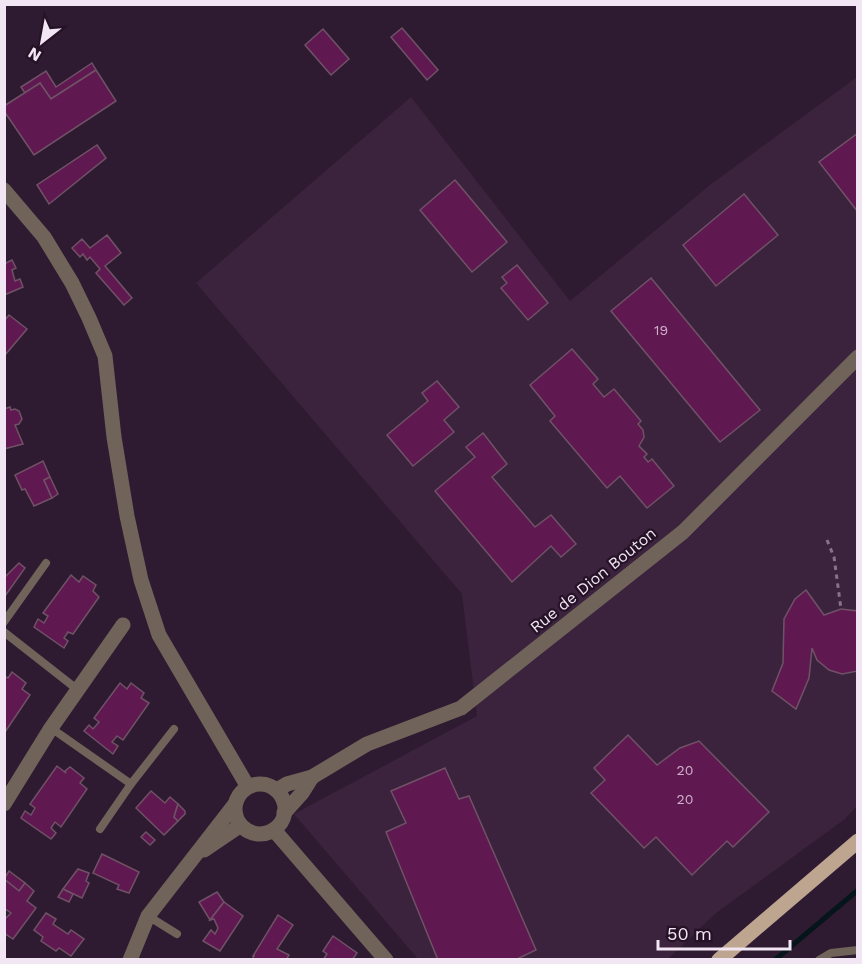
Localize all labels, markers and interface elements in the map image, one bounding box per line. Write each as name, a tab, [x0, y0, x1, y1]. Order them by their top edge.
north arrow	[12, 12, 72, 72]
text: N	[25, 43, 45, 66]
house number: 19	[654, 322, 668, 338]
street label: Rue de Dion Bouton	[526, 523, 660, 637]
house number: 20	[677, 762, 693, 778]
house number: 20	[677, 791, 693, 807]
scale bar	[658, 913, 790, 951]
text: 50 m	[667, 923, 712, 944]

